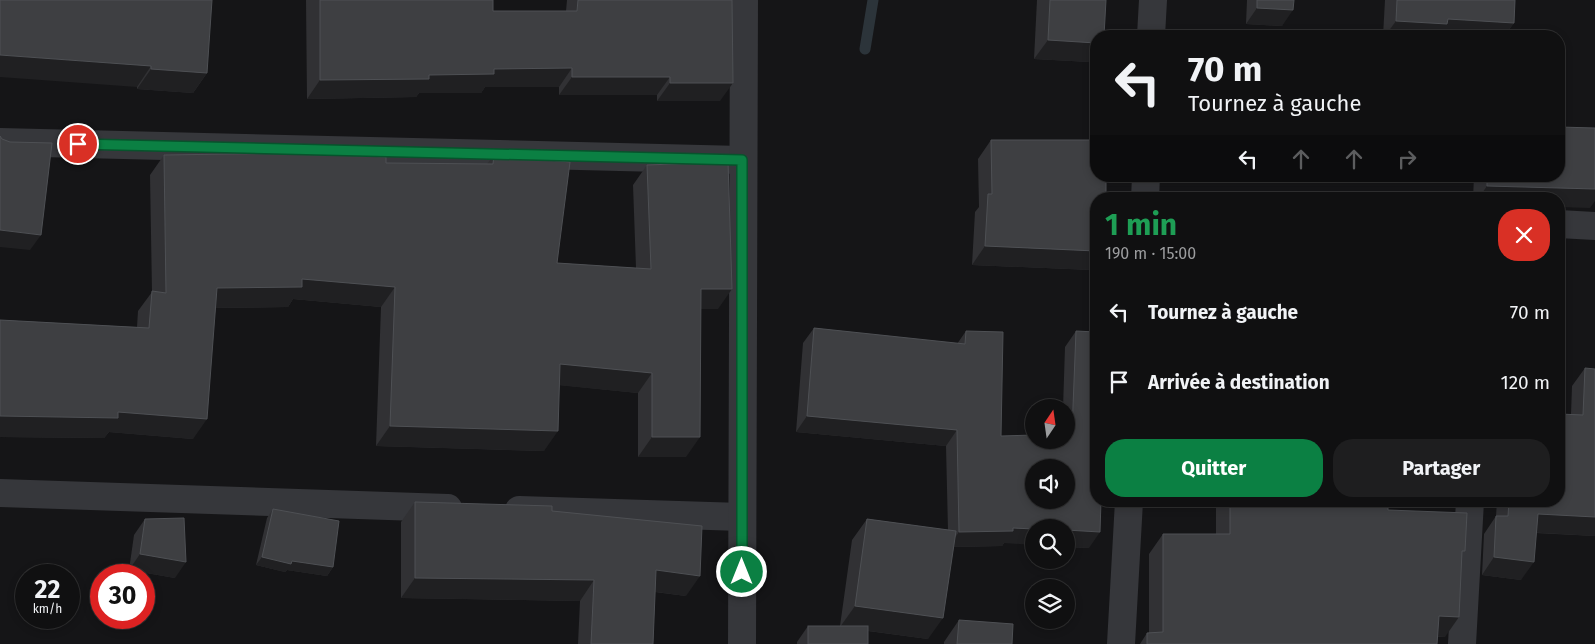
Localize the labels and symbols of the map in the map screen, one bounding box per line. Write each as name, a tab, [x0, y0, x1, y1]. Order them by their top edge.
pin	[57, 123, 99, 165]
north arrow	[1025, 399, 1075, 449]
position arrow	[715, 545, 767, 597]
speed limit sign: 30	[90, 564, 155, 629]

